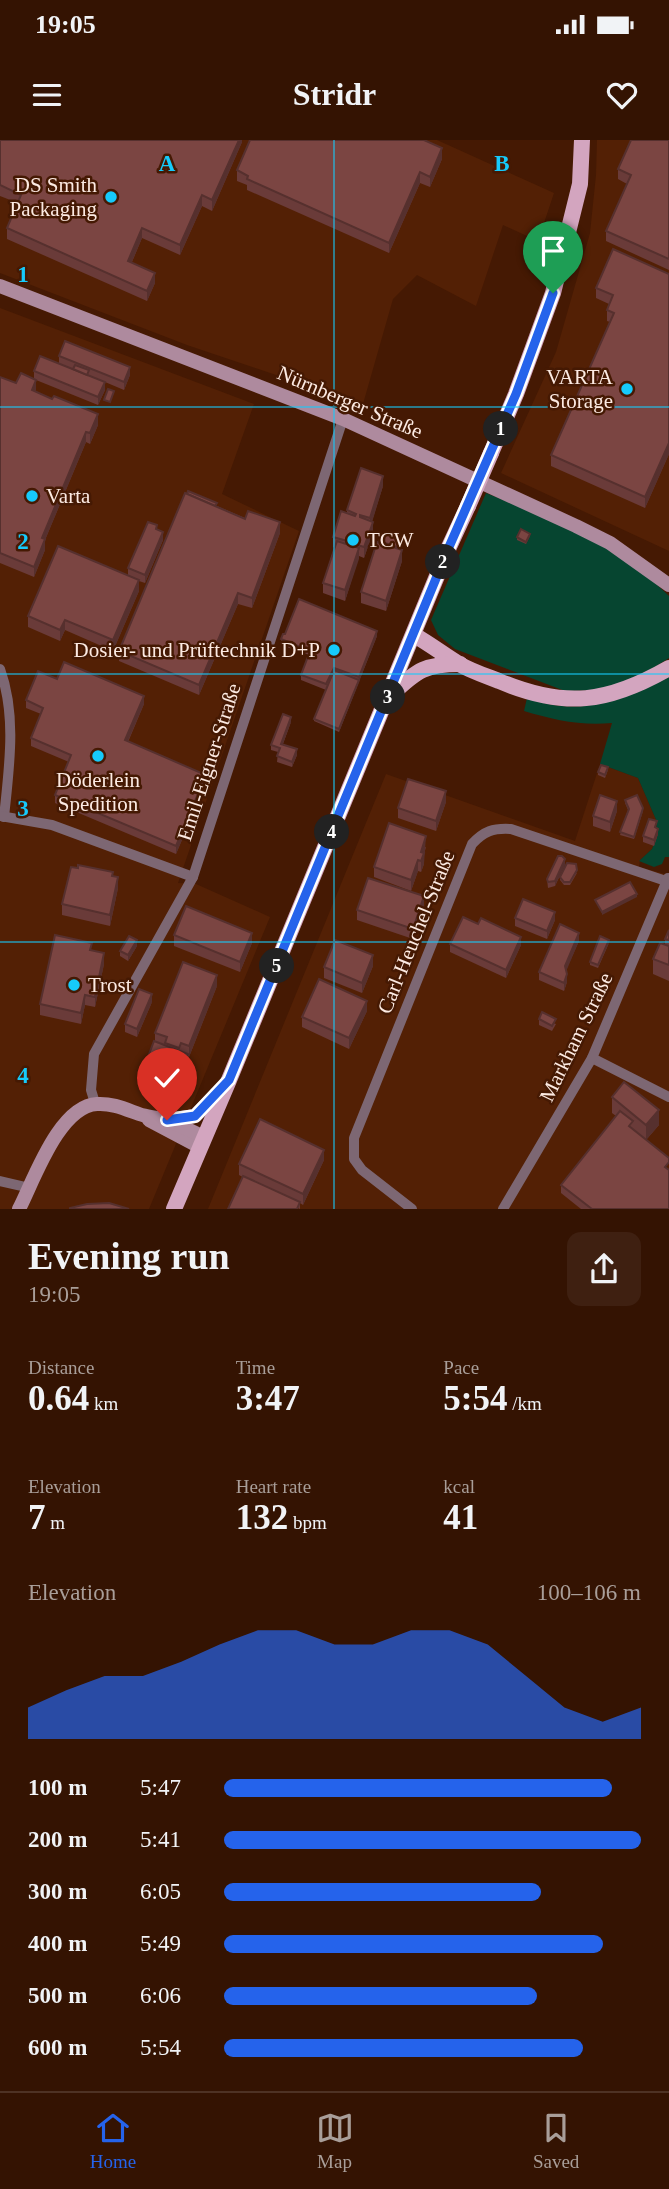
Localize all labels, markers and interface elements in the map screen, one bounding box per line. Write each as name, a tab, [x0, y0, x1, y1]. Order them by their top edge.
text: 19:05	[35, 10, 96, 39]
icon: menu	[28, 76, 66, 114]
text: Stridr	[293, 76, 376, 112]
icon: heart	[603, 76, 641, 114]
text: A	[159, 151, 176, 176]
text: B	[494, 151, 510, 176]
place label: DS Smith Packaging	[10, 173, 97, 221]
marker: DS Smith Packaging	[103, 189, 119, 205]
pin	[523, 221, 583, 293]
icon: arrive	[534, 232, 572, 270]
text: 1	[17, 262, 29, 287]
street label: Nürnberger Straße	[274, 361, 426, 443]
place label: VARTA Storage	[546, 365, 614, 413]
marker: VARTA Storage	[619, 381, 635, 397]
pin: 1	[484, 412, 518, 446]
text: 1	[496, 418, 505, 439]
place label: Varta	[46, 484, 91, 508]
marker: Varta	[24, 488, 40, 504]
place label: TCW	[367, 528, 414, 552]
text: 2	[17, 529, 29, 554]
marker: TCW	[345, 532, 361, 548]
pin: 2	[426, 544, 460, 580]
text: 2	[438, 551, 447, 572]
place label: Dosier- und Prüftechnik D+P	[74, 638, 320, 662]
marker: Dosier- und Prüftechnik D+P	[326, 642, 342, 658]
street label: Emil-Eigner-Straße	[172, 680, 246, 844]
pin: 3	[370, 680, 406, 714]
text: 3	[383, 686, 392, 707]
marker: Döderlein Spedition	[90, 748, 106, 764]
place label: Döderlein Spedition	[56, 768, 140, 816]
text: 3	[17, 796, 29, 821]
pin: 4	[314, 814, 350, 850]
text: 4	[327, 821, 336, 842]
street label: Carl-Heuchel-Straße	[372, 847, 460, 1017]
pin: 5	[260, 948, 294, 984]
text: 5	[272, 955, 281, 976]
street label: Markham Straße	[534, 969, 618, 1105]
place label: Trost	[88, 973, 132, 997]
marker: Trost	[66, 977, 82, 993]
pin	[137, 1048, 197, 1120]
icon: check	[148, 1059, 186, 1097]
text: 4	[17, 1063, 29, 1088]
button: share	[567, 1232, 641, 1306]
text: Evening run	[28, 1235, 230, 1277]
text: 19:05	[28, 1282, 80, 1307]
text: Distance	[28, 1357, 94, 1378]
text: Time	[236, 1357, 275, 1378]
text: Pace	[443, 1357, 479, 1378]
text: 0.64	[28, 1379, 89, 1418]
text: 3:47	[236, 1379, 300, 1418]
text: 5:54	[443, 1379, 507, 1418]
text: km	[89, 1393, 118, 1414]
text: /km	[507, 1393, 542, 1414]
text: Elevation	[28, 1476, 101, 1497]
text: Heart rate	[236, 1476, 311, 1497]
text: kcal	[443, 1476, 475, 1497]
text: 7	[28, 1498, 46, 1537]
text: 132	[236, 1498, 288, 1537]
text: 41	[443, 1498, 478, 1537]
text: m	[46, 1512, 65, 1533]
text: bpm	[288, 1512, 327, 1533]
text: Elevation	[28, 1580, 116, 1605]
text: 100–106 m	[537, 1580, 641, 1605]
text: 100 m	[28, 1775, 87, 1800]
text: 5:47	[140, 1775, 181, 1800]
text: 200 m	[28, 1827, 87, 1852]
text: 5:41	[140, 1827, 181, 1852]
text: 300 m	[28, 1879, 87, 1904]
text: 6:05	[140, 1879, 181, 1904]
text: 400 m	[28, 1931, 87, 1956]
text: 5:49	[140, 1931, 181, 1956]
text: 500 m	[28, 1983, 87, 2008]
text: 6:06	[140, 1983, 181, 2008]
text: 600 m	[28, 2035, 87, 2060]
text: 5:54	[140, 2035, 181, 2060]
tab: Home	[90, 2109, 136, 2173]
tab: Map	[316, 2109, 354, 2173]
tab: Saved	[533, 2109, 579, 2173]

